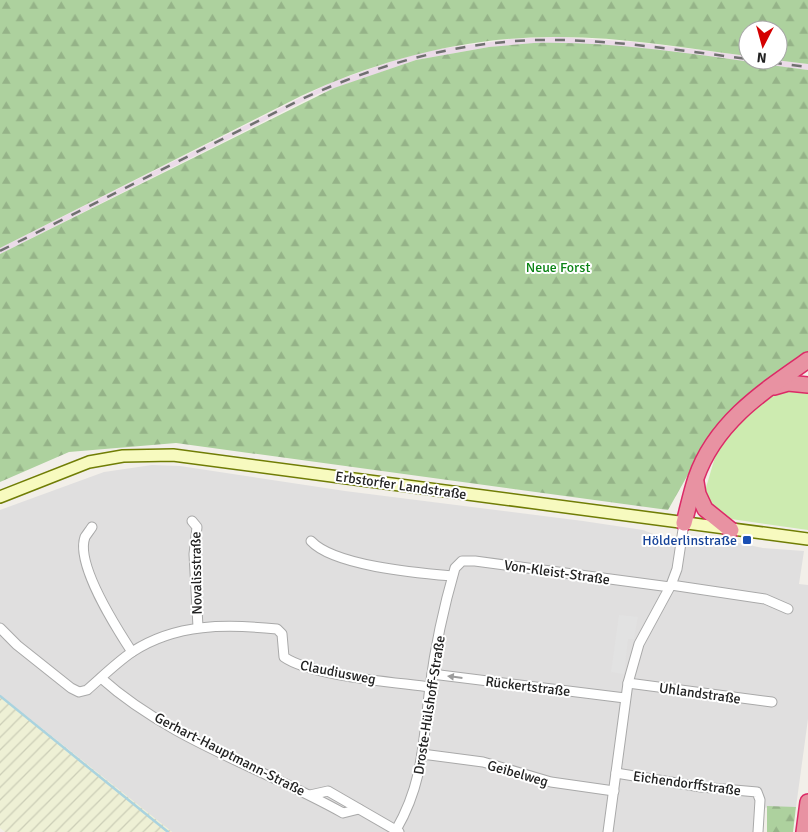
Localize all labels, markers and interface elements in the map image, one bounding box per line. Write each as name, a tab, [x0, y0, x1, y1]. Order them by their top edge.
north arrow	[738, 20, 788, 70]
text: N	[756, 48, 767, 66]
park label: Neue Forst	[526, 259, 590, 276]
street label: Erbstorfer Landstraße	[334, 468, 468, 503]
street label: Novalisstraße	[187, 531, 206, 615]
place label: Hölderlinstraße	[642, 532, 737, 549]
marker: Hölderlinstraße	[741, 534, 753, 546]
street label: Von-Kleist-Straße	[503, 557, 611, 588]
street label: Droste-Hülshoff-Straße	[410, 634, 449, 776]
street label: Claudiusweg	[299, 657, 377, 688]
one-way arrow	[446, 673, 462, 681]
street label: Rückertstraße	[485, 673, 571, 700]
street label: Uhlandstraße	[658, 679, 742, 708]
street label: Gerhart-Hauptmann-Straße	[152, 709, 308, 800]
street label: Geibelweg	[485, 757, 550, 790]
street label: Eichendorffstraße	[632, 768, 742, 799]

